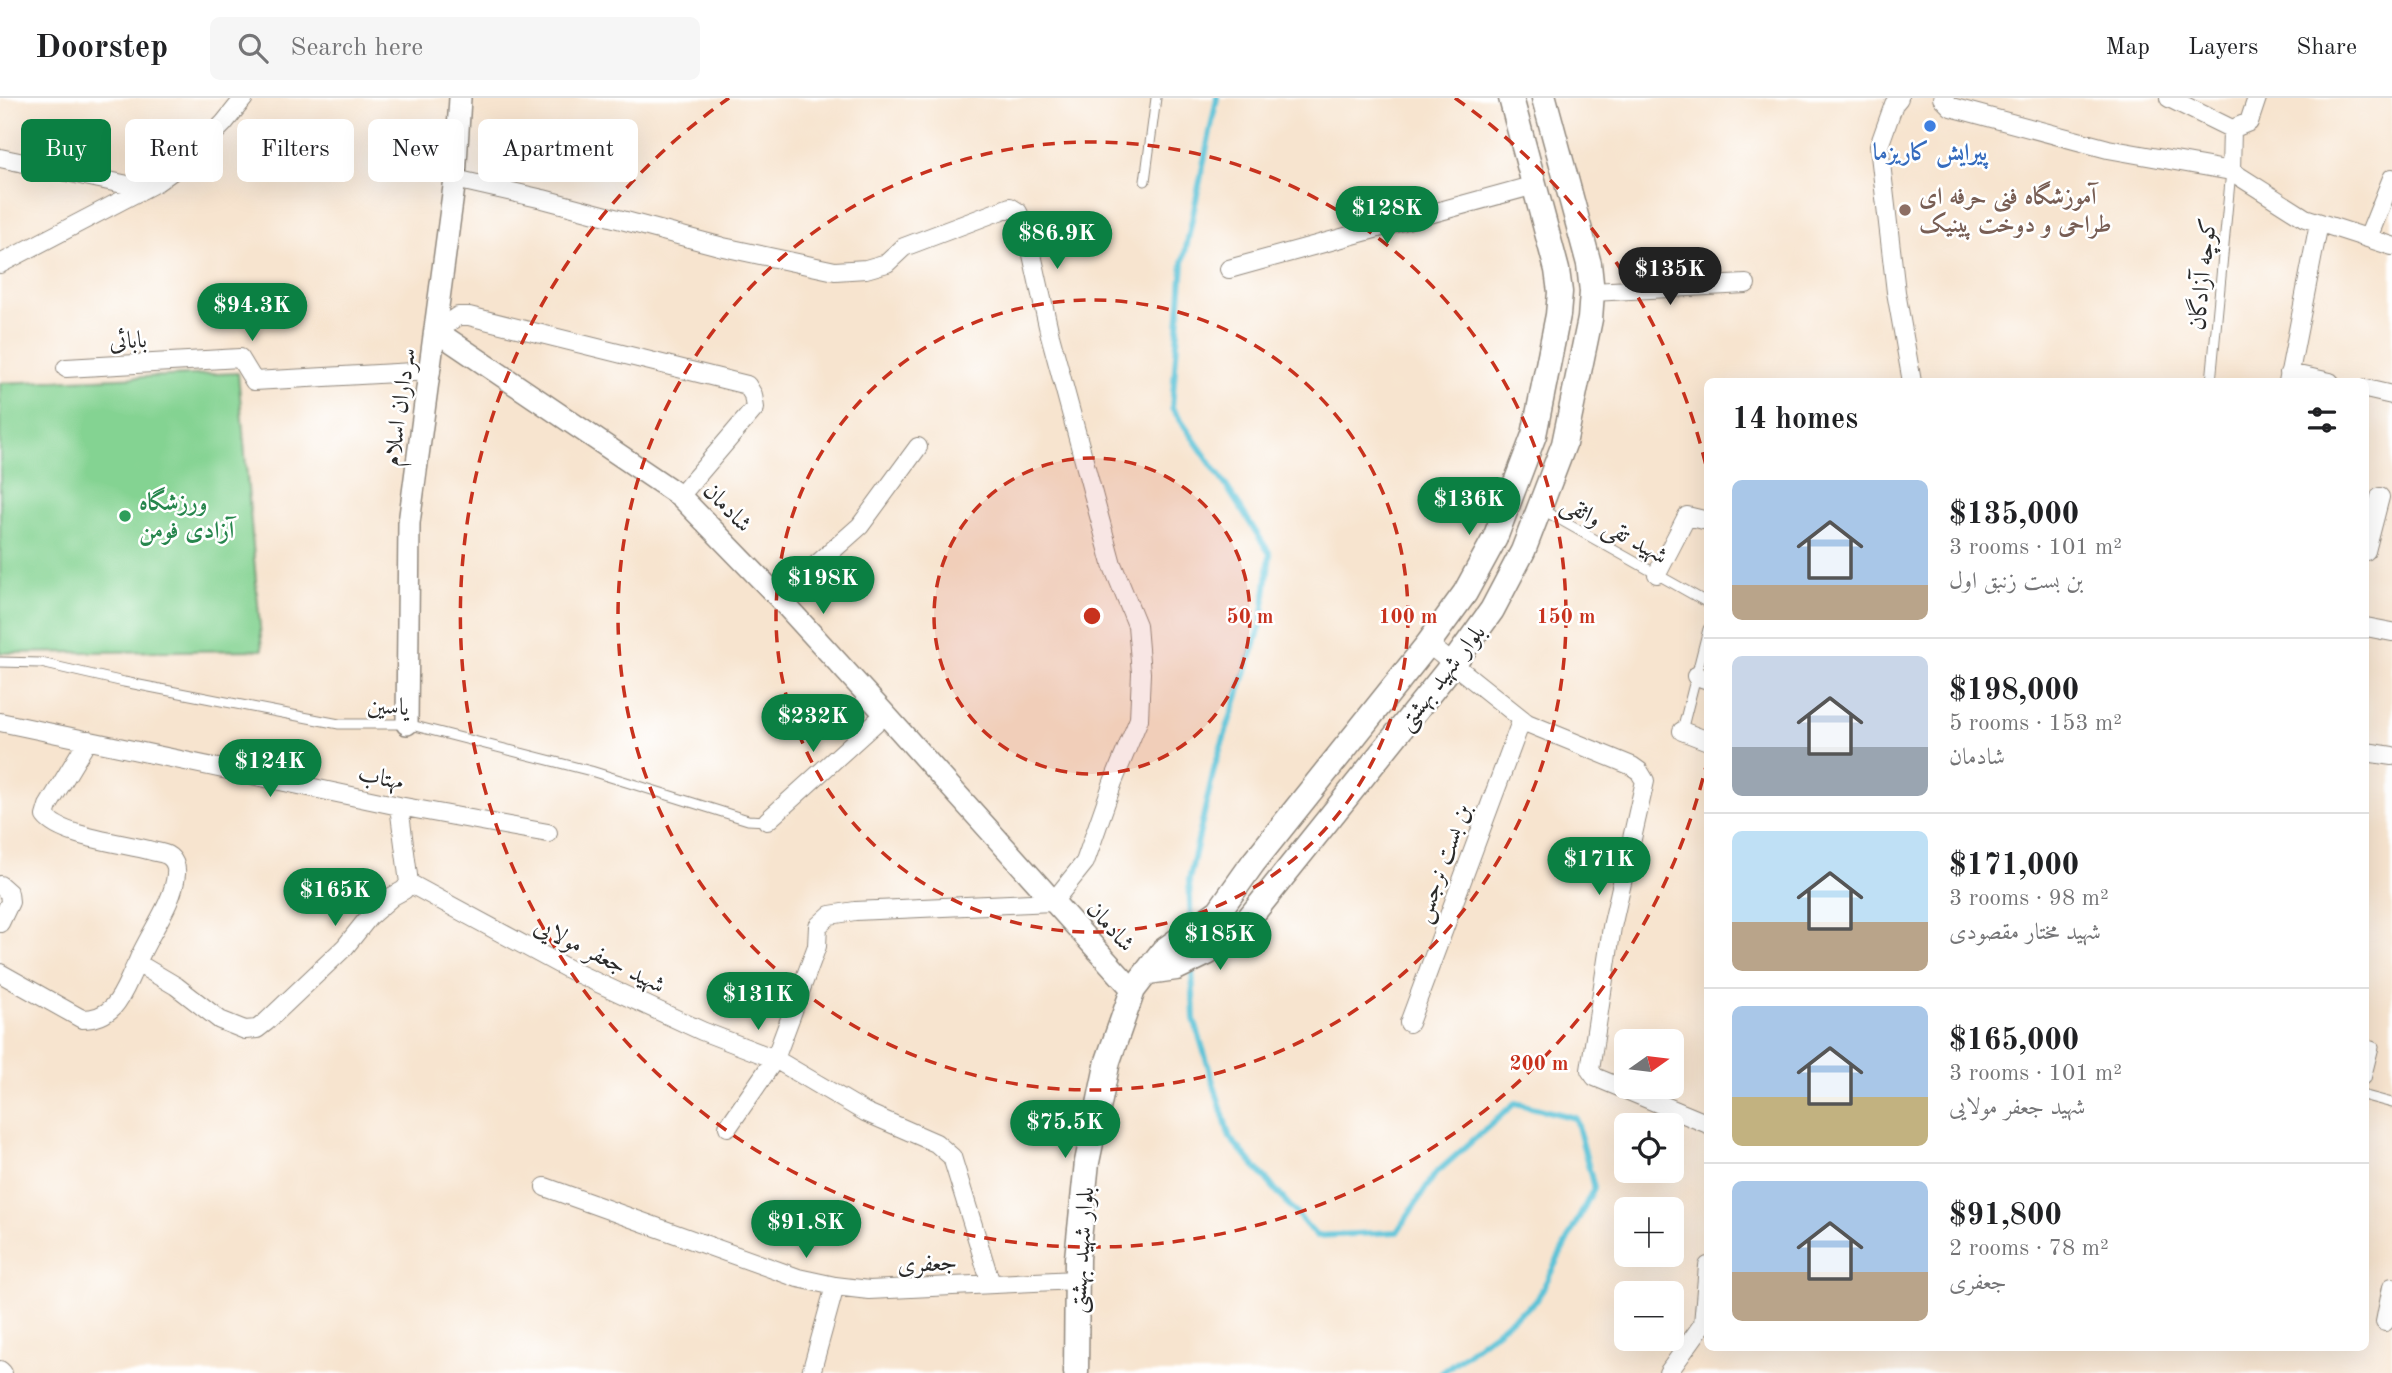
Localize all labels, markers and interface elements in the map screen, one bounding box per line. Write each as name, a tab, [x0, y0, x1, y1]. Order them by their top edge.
search box	[210, 17, 700, 80]
icon: search	[234, 29, 272, 67]
text: Doorstep	[35, 32, 168, 65]
text: Search here	[290, 35, 423, 61]
text: Map	[2106, 36, 2150, 60]
text: Layers	[2188, 36, 2258, 60]
text: Share	[2296, 36, 2357, 60]
marker: پیرایش کاریزما	[1922, 118, 1938, 134]
chip: Buy	[21, 119, 111, 182]
chip: Rent	[125, 119, 223, 182]
chip: Filters	[237, 119, 354, 182]
chip: New	[368, 119, 464, 182]
chip: Apartment	[478, 119, 638, 182]
place label: پیرایش کاریزما	[1873, 139, 1989, 170]
place label: آموزشگاه فنی حرفه ای طراحی و دوخت پینیک	[1919, 180, 2112, 240]
pin: $128K	[1338, 186, 1436, 246]
text: $128K	[1351, 197, 1423, 220]
marker: آموزشگاه فنی حرفه ای طراحی و دوخت پینیک	[1897, 202, 1913, 218]
pin: $86.9K	[1000, 212, 1114, 271]
street label: کوچه آزادگان	[2181, 216, 2225, 332]
text: $86.9K	[1018, 222, 1096, 245]
pin: $135K	[1621, 248, 1719, 307]
text: $135K	[1634, 258, 1706, 281]
pin: $94.3K	[195, 284, 309, 343]
text: $94.3K	[213, 294, 291, 317]
street label: بابائی	[108, 326, 148, 355]
street label: سرداران اسلام	[381, 347, 428, 469]
icon: filters	[2303, 401, 2341, 439]
text: 14 homes	[1732, 405, 1858, 435]
pin: $136K	[1420, 478, 1518, 537]
street label: شادمان	[698, 479, 756, 538]
place label: ورزشگاه آزادی فومن	[139, 486, 237, 546]
text: $136K	[1433, 488, 1505, 511]
street label: شهید تقی واثقی	[1556, 492, 1671, 572]
text: $135,000	[1949, 500, 2079, 530]
marker: ورزشگاه آزادی فومن	[117, 508, 133, 524]
icon: home	[1788, 508, 1872, 592]
text: 3 rooms · 101 m²	[1949, 536, 2122, 559]
pin: $198K	[774, 556, 872, 616]
text: $198K	[787, 567, 859, 590]
text: بن بست زنبق اول	[1949, 570, 2084, 593]
centre of rings	[1080, 604, 1104, 628]
text: 50 m	[1226, 607, 1274, 628]
text: 100 m	[1378, 607, 1438, 628]
text: 150 m	[1536, 607, 1596, 628]
street label: بلوار شهید بهشتی	[1394, 621, 1493, 737]
text: $198,000	[1949, 676, 2079, 706]
icon: home	[1788, 684, 1872, 768]
pin: $232K	[764, 694, 862, 754]
street label: یاسین	[366, 695, 411, 722]
text: $232K	[777, 705, 849, 728]
text: 5 rooms · 153 m²	[1949, 712, 2122, 735]
pin: $124K	[221, 740, 319, 799]
text: شادمان	[1949, 746, 2005, 769]
text: $124K	[234, 750, 306, 773]
street label: مهتاب	[355, 762, 406, 796]
street label: بن بست نرجس	[1411, 801, 1478, 927]
pin: $171K	[1550, 838, 1648, 897]
text: $171K	[1563, 848, 1635, 871]
text: $171,000	[1949, 851, 2079, 881]
icon: home	[1788, 859, 1872, 943]
pin: $165K	[286, 868, 384, 928]
text: $165K	[299, 879, 371, 902]
text: 3 rooms · 98 m²	[1949, 887, 2109, 910]
street label: شادمان	[1081, 898, 1138, 957]
pin: $185K	[1171, 912, 1269, 972]
street label: شهید جعفر مولایی	[529, 915, 668, 1000]
text: شهید مختار مقصودی	[1949, 921, 2101, 944]
text: $185K	[1184, 923, 1256, 946]
pin: $131K	[709, 972, 807, 1032]
text: $131K	[722, 983, 794, 1006]
text: $165,000	[1949, 1026, 2079, 1056]
north arrow	[1614, 1029, 1684, 1099]
map controls	[1614, 1029, 1684, 1351]
icon: home	[1788, 1034, 1872, 1118]
text: 200 m	[1509, 1054, 1569, 1075]
text: 3 rooms · 101 m²	[1949, 1062, 2122, 1085]
text: شهید جعفر مولایی	[1949, 1096, 2085, 1119]
pin: $75.5K	[1008, 1100, 1122, 1160]
text: $75.5K	[1026, 1111, 1104, 1134]
button: locate	[1614, 1113, 1684, 1183]
street label: بلوار شهید بهشتی	[1067, 1186, 1102, 1314]
button: +	[1614, 1197, 1684, 1267]
pin: $91.8K	[749, 1200, 863, 1260]
text: $91,800	[1949, 1201, 2062, 1231]
icon: home	[1788, 1209, 1872, 1293]
text: $91.8K	[767, 1211, 845, 1234]
text: 2 rooms · 78 m²	[1949, 1237, 2109, 1260]
street label: جعفری	[896, 1251, 958, 1280]
text: جعفری	[1949, 1271, 2007, 1294]
button: −	[1614, 1281, 1684, 1351]

